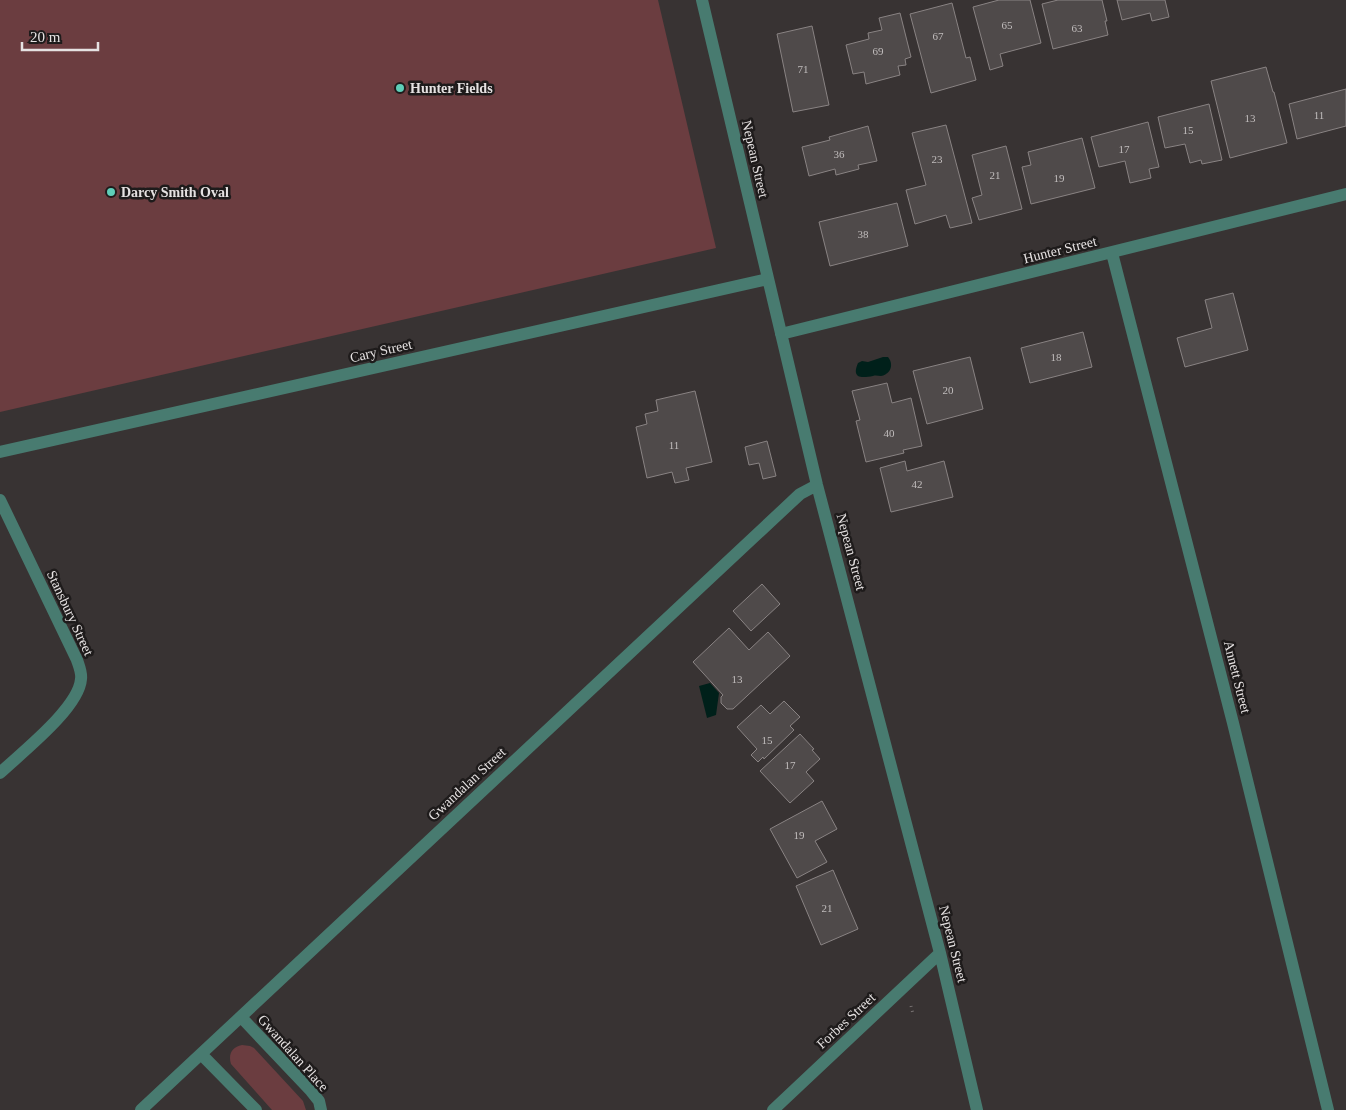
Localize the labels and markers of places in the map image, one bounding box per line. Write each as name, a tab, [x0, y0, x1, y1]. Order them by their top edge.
place label: Hunter Fields	[410, 81, 493, 96]
marker: Hunter Fields	[394, 82, 406, 94]
place label: Darcy Smith Oval	[121, 185, 229, 200]
marker: Darcy Smith Oval	[105, 186, 117, 198]

